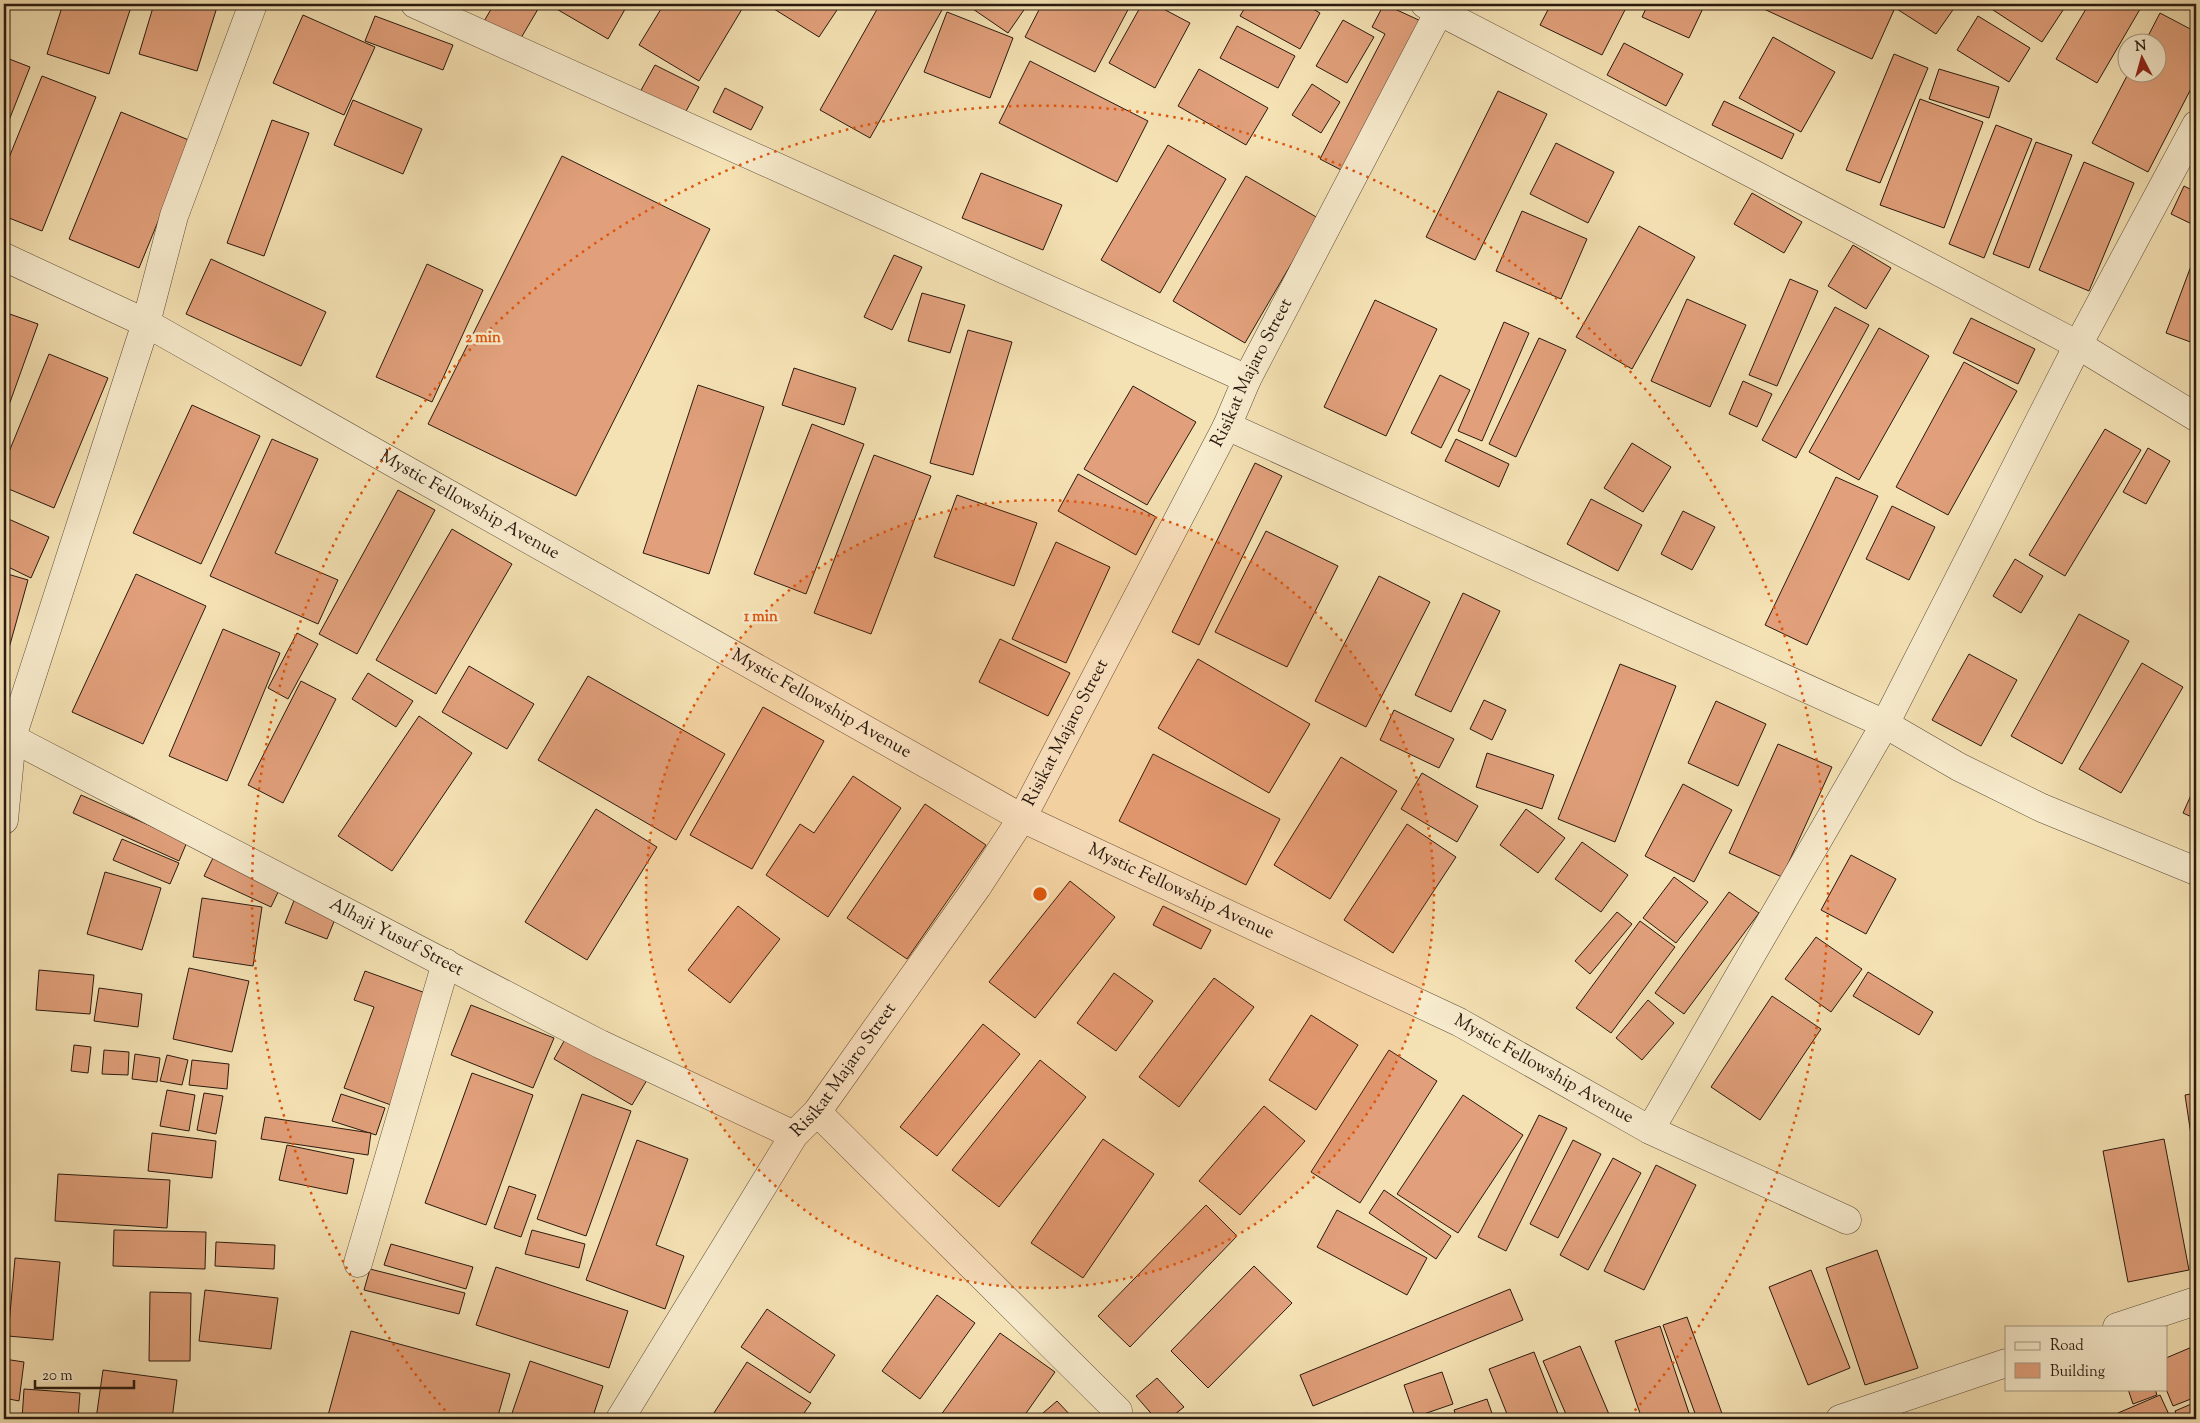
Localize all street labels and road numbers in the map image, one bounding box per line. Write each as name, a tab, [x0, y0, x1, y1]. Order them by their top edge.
street label: Risikat Majaro Street	[1205, 294, 1300, 452]
street label: Mystic Fellowship Avenue	[375, 444, 564, 567]
street label: Mystic Fellowship Avenue	[726, 643, 916, 766]
street label: Risikat Majaro Street	[1017, 655, 1116, 811]
street label: Mystic Fellowship Avenue	[1083, 837, 1278, 947]
street label: Alhaji Yusuf Street	[324, 892, 468, 984]
street label: Risikat Majaro Street	[785, 998, 903, 1144]
street label: Mystic Fellowship Avenue	[1449, 1008, 1638, 1131]

